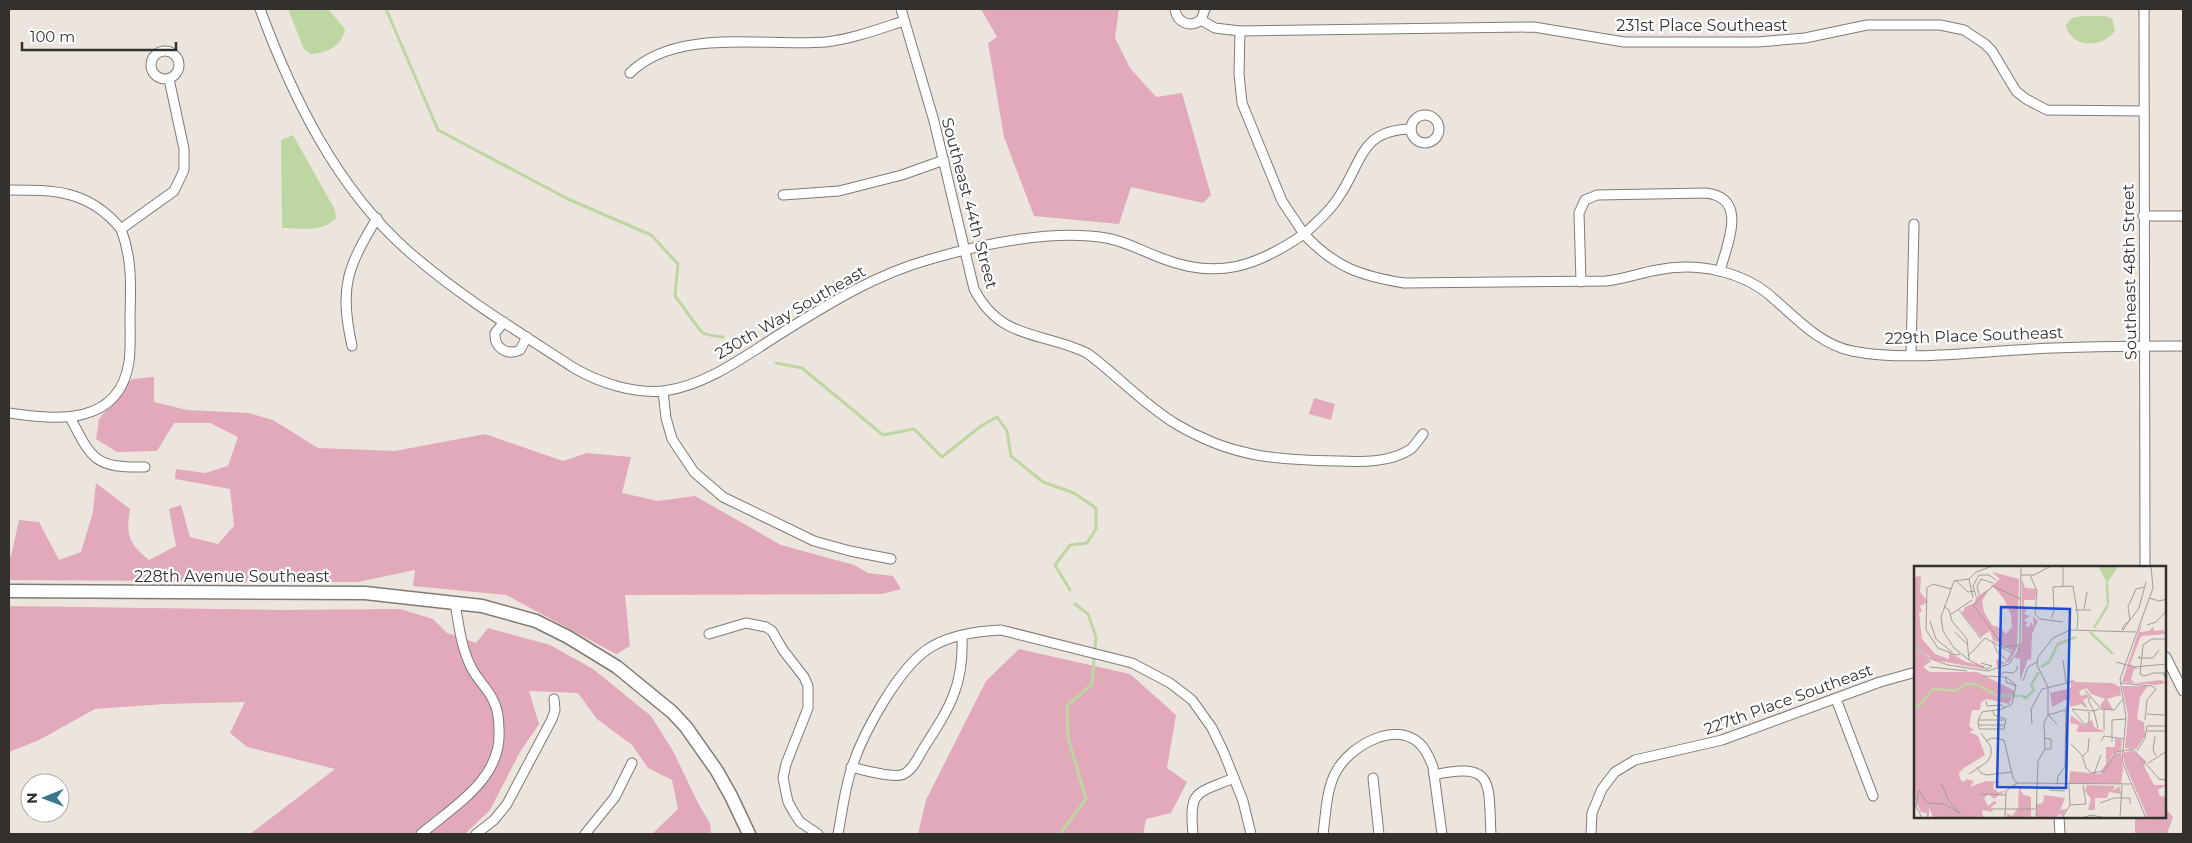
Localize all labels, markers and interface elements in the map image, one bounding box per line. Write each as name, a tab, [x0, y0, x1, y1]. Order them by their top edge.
street label: 231st Place Southeast	[1616, 16, 1788, 35]
scale bar	[22, 20, 176, 52]
text: 100 m	[30, 27, 75, 46]
street label: Southeast 44th Street	[938, 116, 1002, 291]
street label: Southeast 48th Street	[2118, 183, 2141, 360]
street label: 230th Way Southeast	[712, 261, 869, 363]
street label: 229th Place Southeast	[1884, 323, 2064, 348]
inset map	[1914, 566, 2167, 818]
street label: 228th Avenue Southeast	[134, 567, 330, 586]
street label: 227th Place Southeast	[1701, 660, 1875, 739]
north arrow	[20, 773, 70, 823]
text: N	[23, 792, 41, 804]

